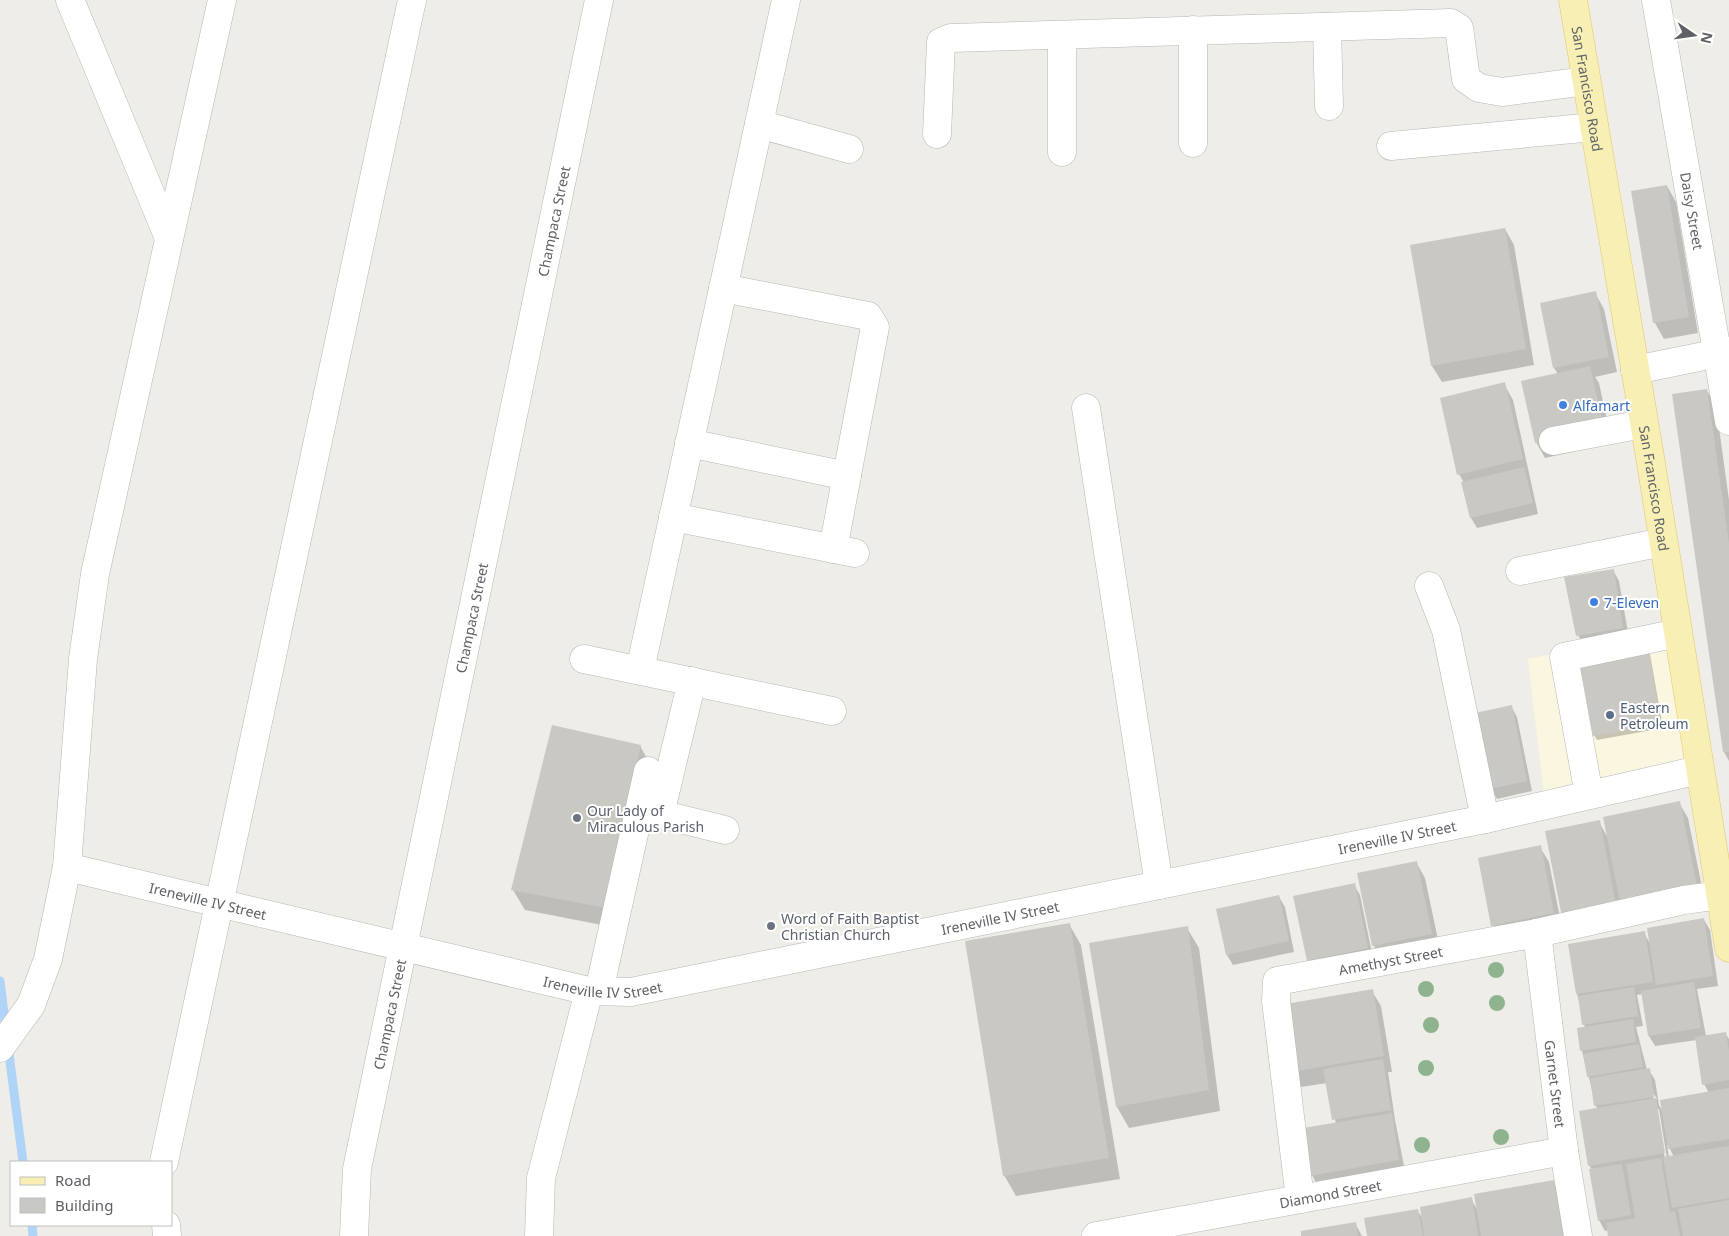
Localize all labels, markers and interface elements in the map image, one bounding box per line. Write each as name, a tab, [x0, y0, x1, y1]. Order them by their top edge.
north arrow	[1669, 10, 1719, 60]
street label: San Francisco Road	[1568, 25, 1608, 153]
text: N	[1697, 30, 1718, 46]
street label: Champaca Street	[533, 164, 574, 278]
street label: Daisy Street	[1677, 171, 1709, 251]
place label: Alfamart	[1573, 396, 1630, 415]
marker: Alfamart	[1557, 399, 1569, 411]
street label: San Francisco Road	[1635, 424, 1674, 552]
street label: Champaca Street	[450, 561, 492, 675]
place label: 7-Eleven	[1604, 593, 1659, 612]
marker: 7-Eleven	[1588, 596, 1600, 608]
place label: Eastern Petroleum	[1620, 698, 1689, 733]
marker: Eastern Petroleum	[1604, 709, 1616, 721]
place label: Our Lady of Miraculous Parish	[587, 801, 704, 836]
marker: Our Lady of Miraculous Parish	[571, 812, 583, 824]
street label: Ireneville IV Street	[1336, 816, 1458, 858]
street label: Ireneville IV Street	[148, 877, 269, 924]
street label: Ireneville IV Street	[939, 896, 1061, 938]
place label: Word of Faith Baptist Christian Church	[781, 909, 919, 944]
marker: Word of Faith Baptist Christian Church	[765, 920, 777, 932]
street label: Amethyst Street	[1337, 941, 1444, 979]
street label: Champaca Street	[368, 957, 410, 1071]
street label: Ireneville IV Street	[542, 971, 664, 1002]
street label: Garnet Street	[1541, 1039, 1571, 1129]
legend	[10, 1161, 172, 1226]
text: Road	[55, 1170, 91, 1190]
street label: Diamond Street	[1278, 1175, 1383, 1212]
text: Building	[55, 1195, 113, 1215]

